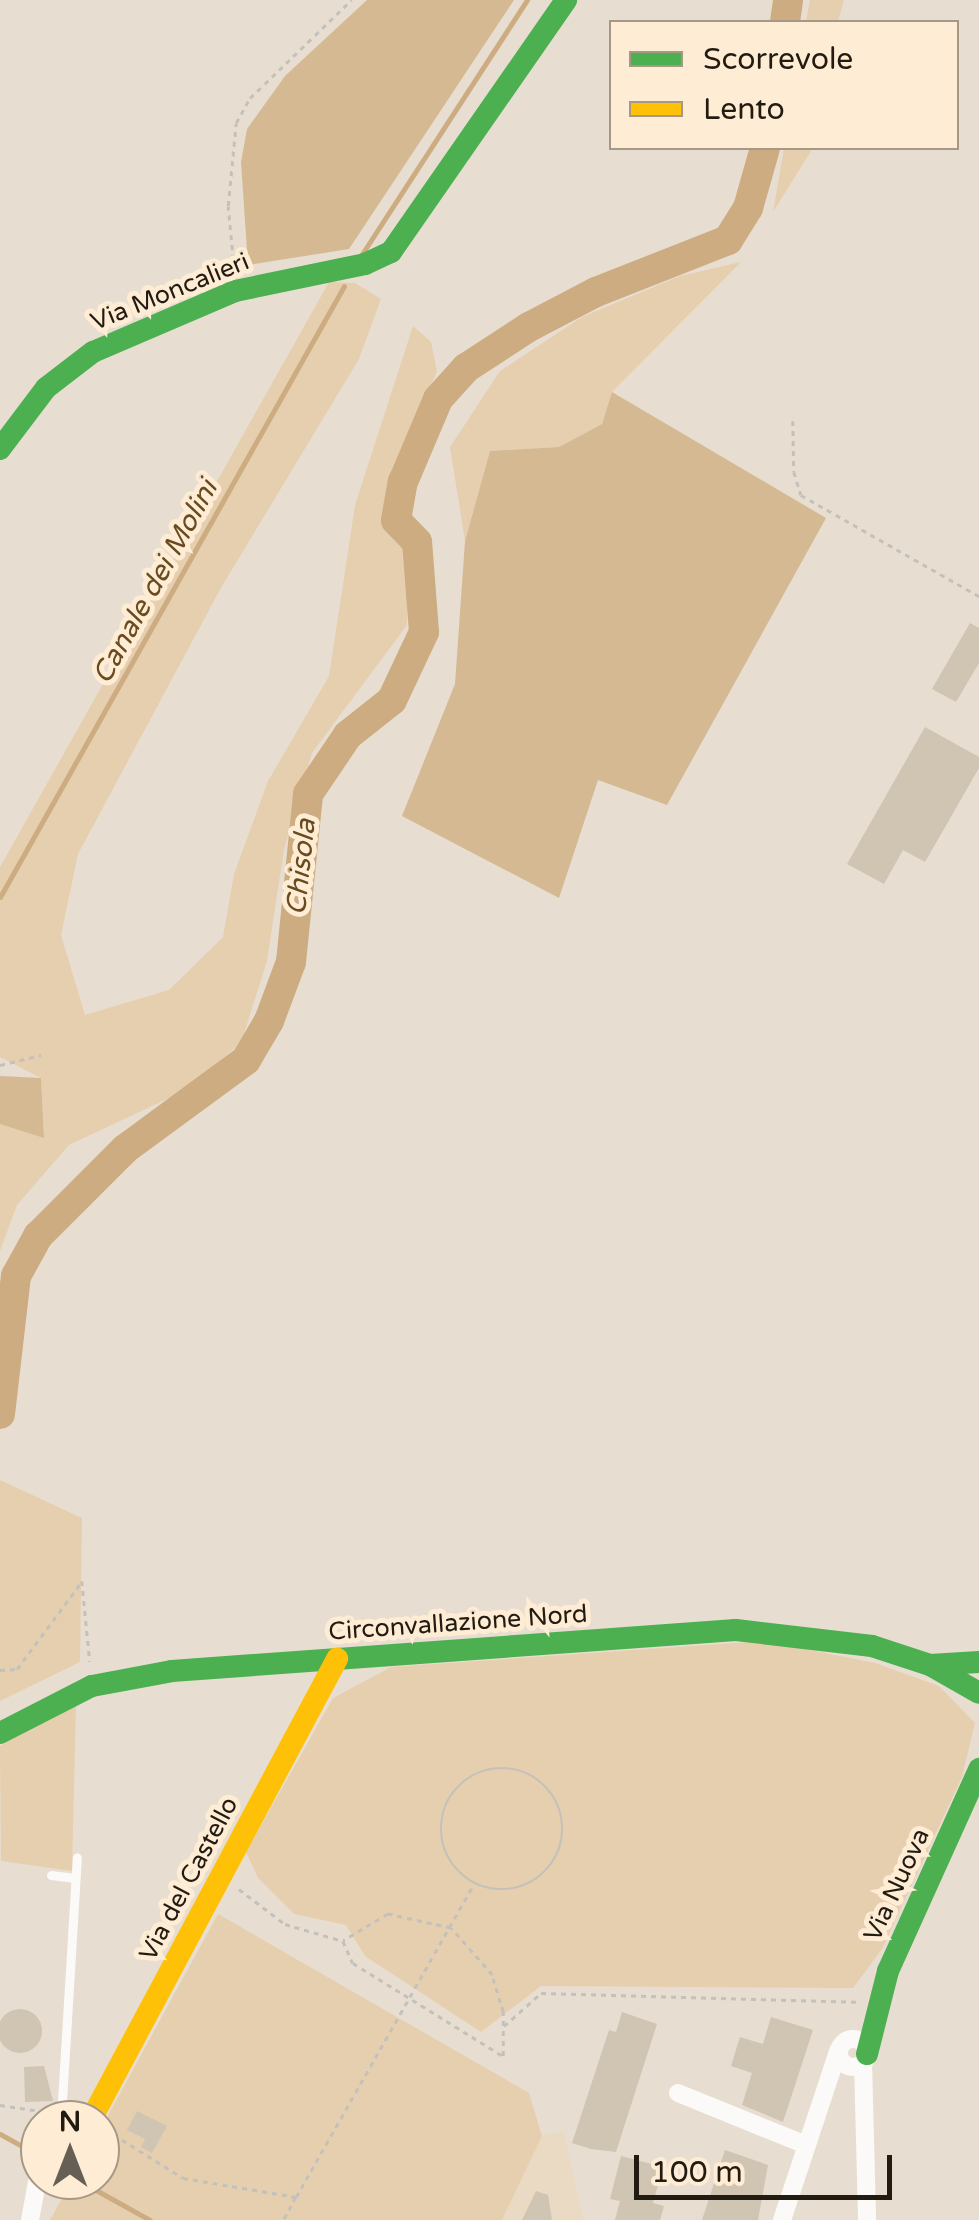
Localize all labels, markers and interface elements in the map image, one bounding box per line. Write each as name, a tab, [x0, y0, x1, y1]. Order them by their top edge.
legend	[609, 20, 959, 150]
text: Scorrevole	[703, 41, 853, 78]
text: Lento	[703, 91, 785, 128]
street label: Via Moncalieri	[87, 247, 253, 337]
water label: Canale dei Molini	[85, 474, 225, 690]
water label: Chisola	[279, 817, 323, 917]
street label: Circonvallazione Nord	[328, 1599, 588, 1647]
street label: Via del Castello	[133, 1792, 245, 1966]
street label: Via Nuova	[858, 1824, 936, 1946]
north arrow	[20, 2100, 120, 2200]
text: N	[59, 2105, 81, 2139]
scale bar	[639, 2135, 896, 2197]
text: 100 m	[651, 2154, 743, 2191]

